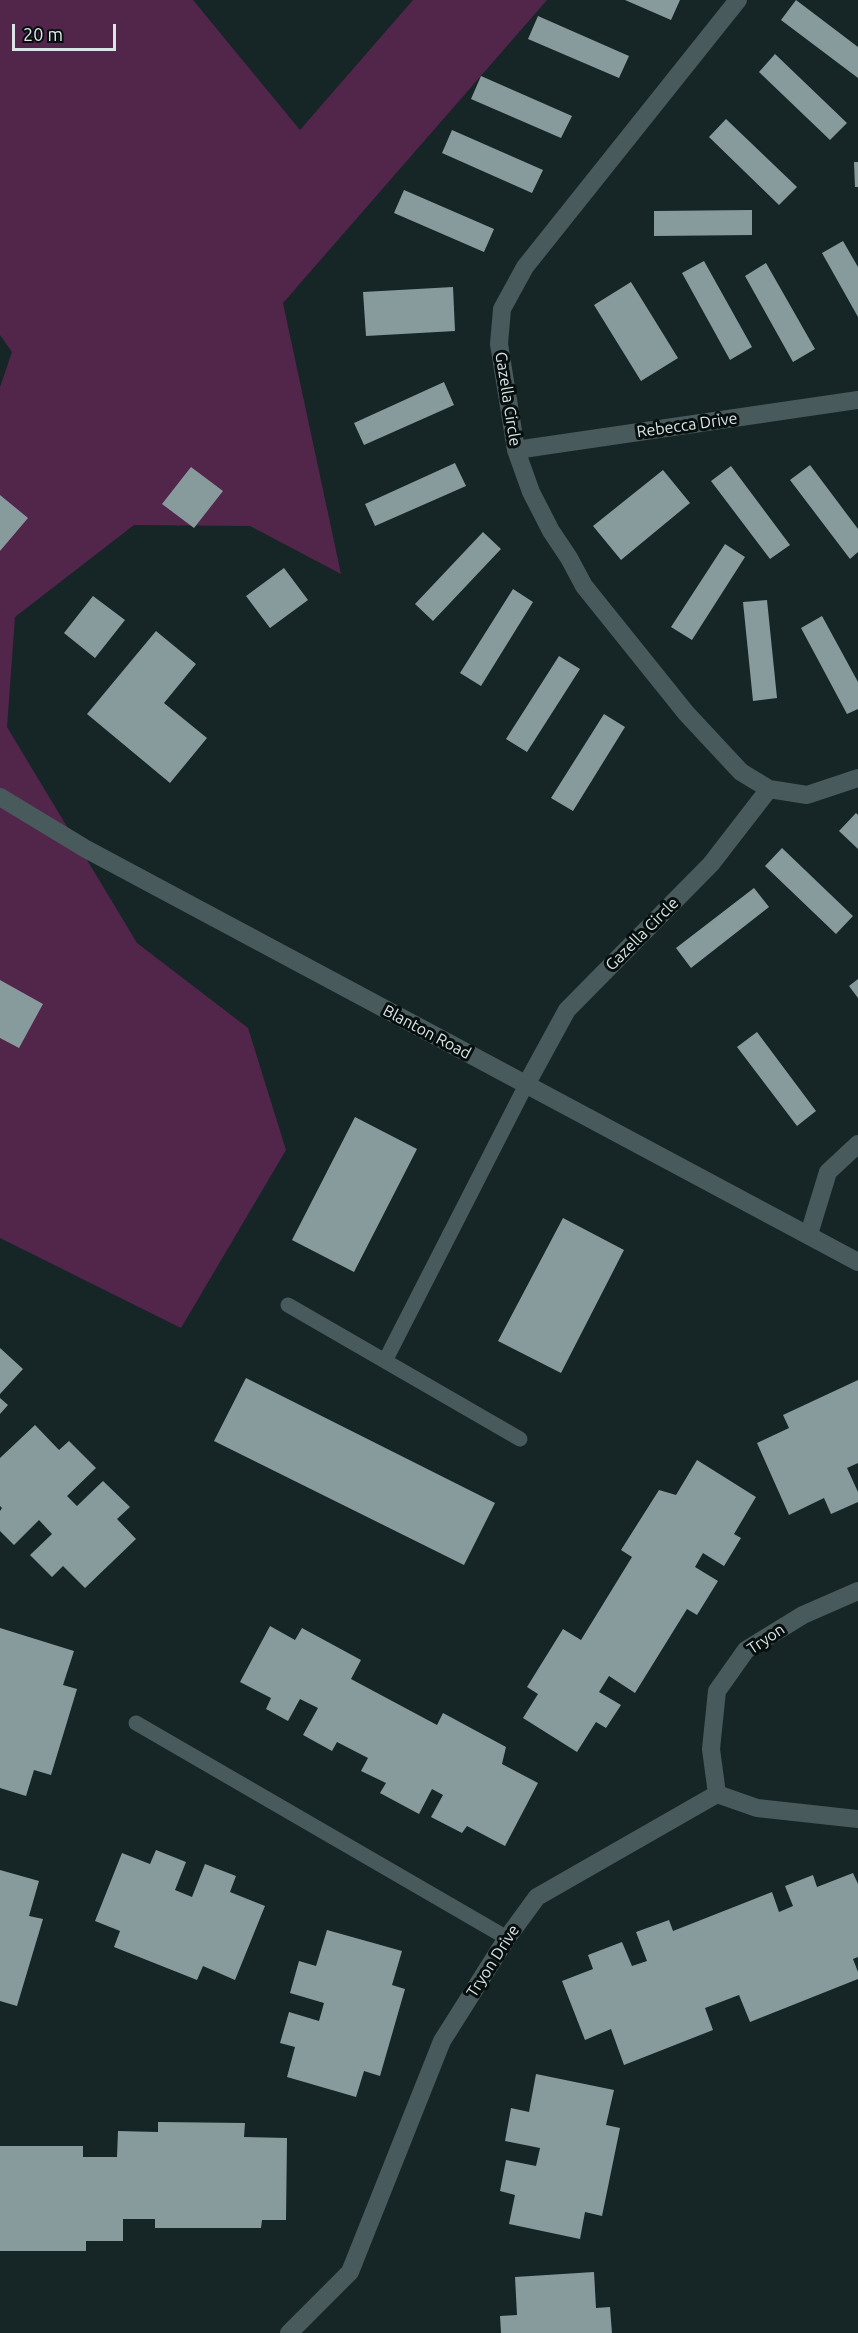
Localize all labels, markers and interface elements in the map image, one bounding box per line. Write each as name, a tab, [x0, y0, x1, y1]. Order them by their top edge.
scale bar	[15, 12, 118, 50]
text: 20 m	[23, 24, 63, 44]
street label: Gazella Circle	[491, 350, 525, 448]
street label: Rebecca Drive	[635, 408, 739, 442]
street label: Gazella Circle	[601, 893, 683, 975]
street label: Blanton Road	[380, 1001, 474, 1063]
street label: Tryon	[744, 1620, 788, 1658]
street label: Tryon Drive	[463, 1921, 523, 2001]

